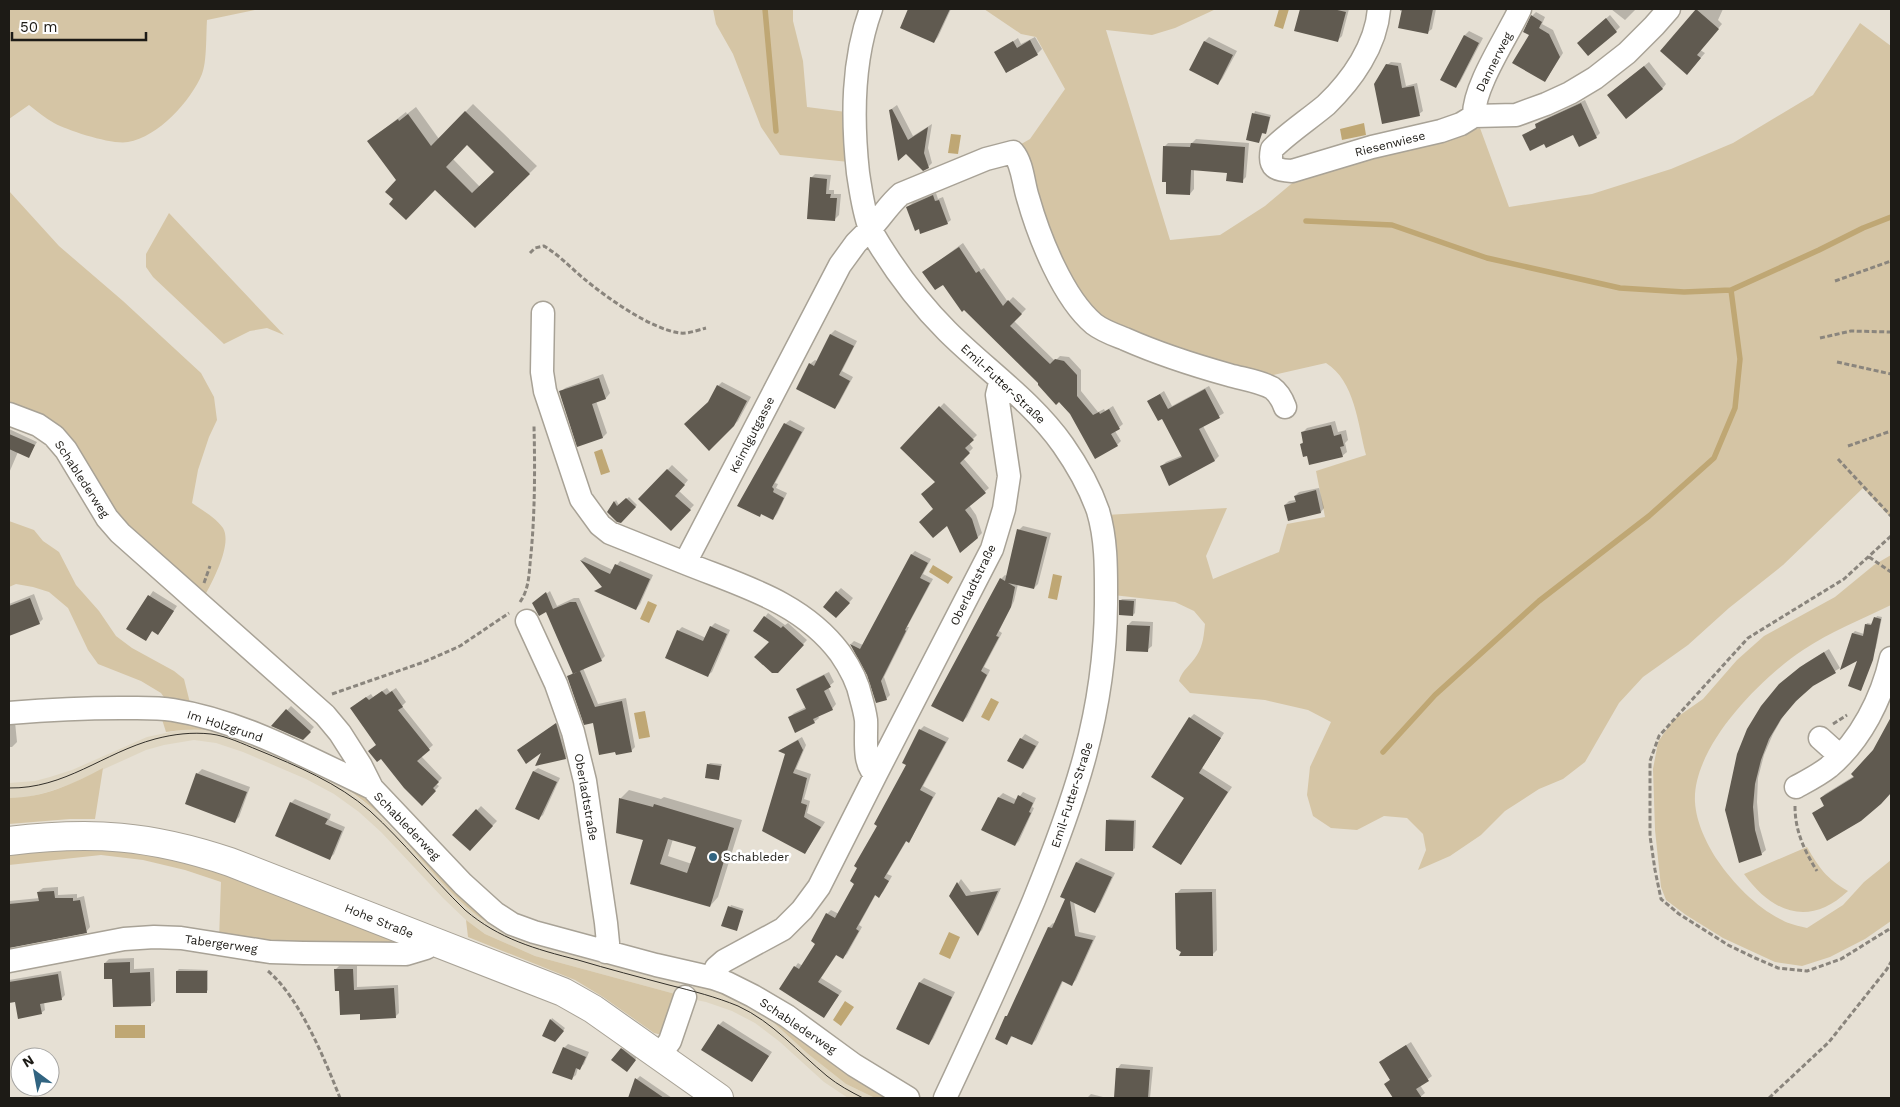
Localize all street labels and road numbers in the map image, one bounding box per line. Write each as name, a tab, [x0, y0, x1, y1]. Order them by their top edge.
street label: Dannerweg	[1473, 29, 1515, 94]
street label: Riesenwiese	[1353, 128, 1427, 160]
street label: Emil-Futter-Straße	[958, 341, 1048, 427]
street label: Keimlgutgasse	[727, 394, 777, 476]
street label: Schablederweg	[52, 438, 113, 521]
street label: Oberladtstraße	[947, 542, 999, 628]
street label: Im Holzgrund	[185, 707, 265, 745]
street label: Emil-Futter-Straße	[1048, 740, 1096, 850]
street label: Oberladtstraße	[571, 752, 601, 842]
street label: Schablederweg	[371, 789, 443, 863]
street label: Hohe Straße	[343, 901, 415, 941]
street label: Tabergerweg	[184, 932, 259, 956]
street label: Schablederweg	[757, 995, 839, 1057]

